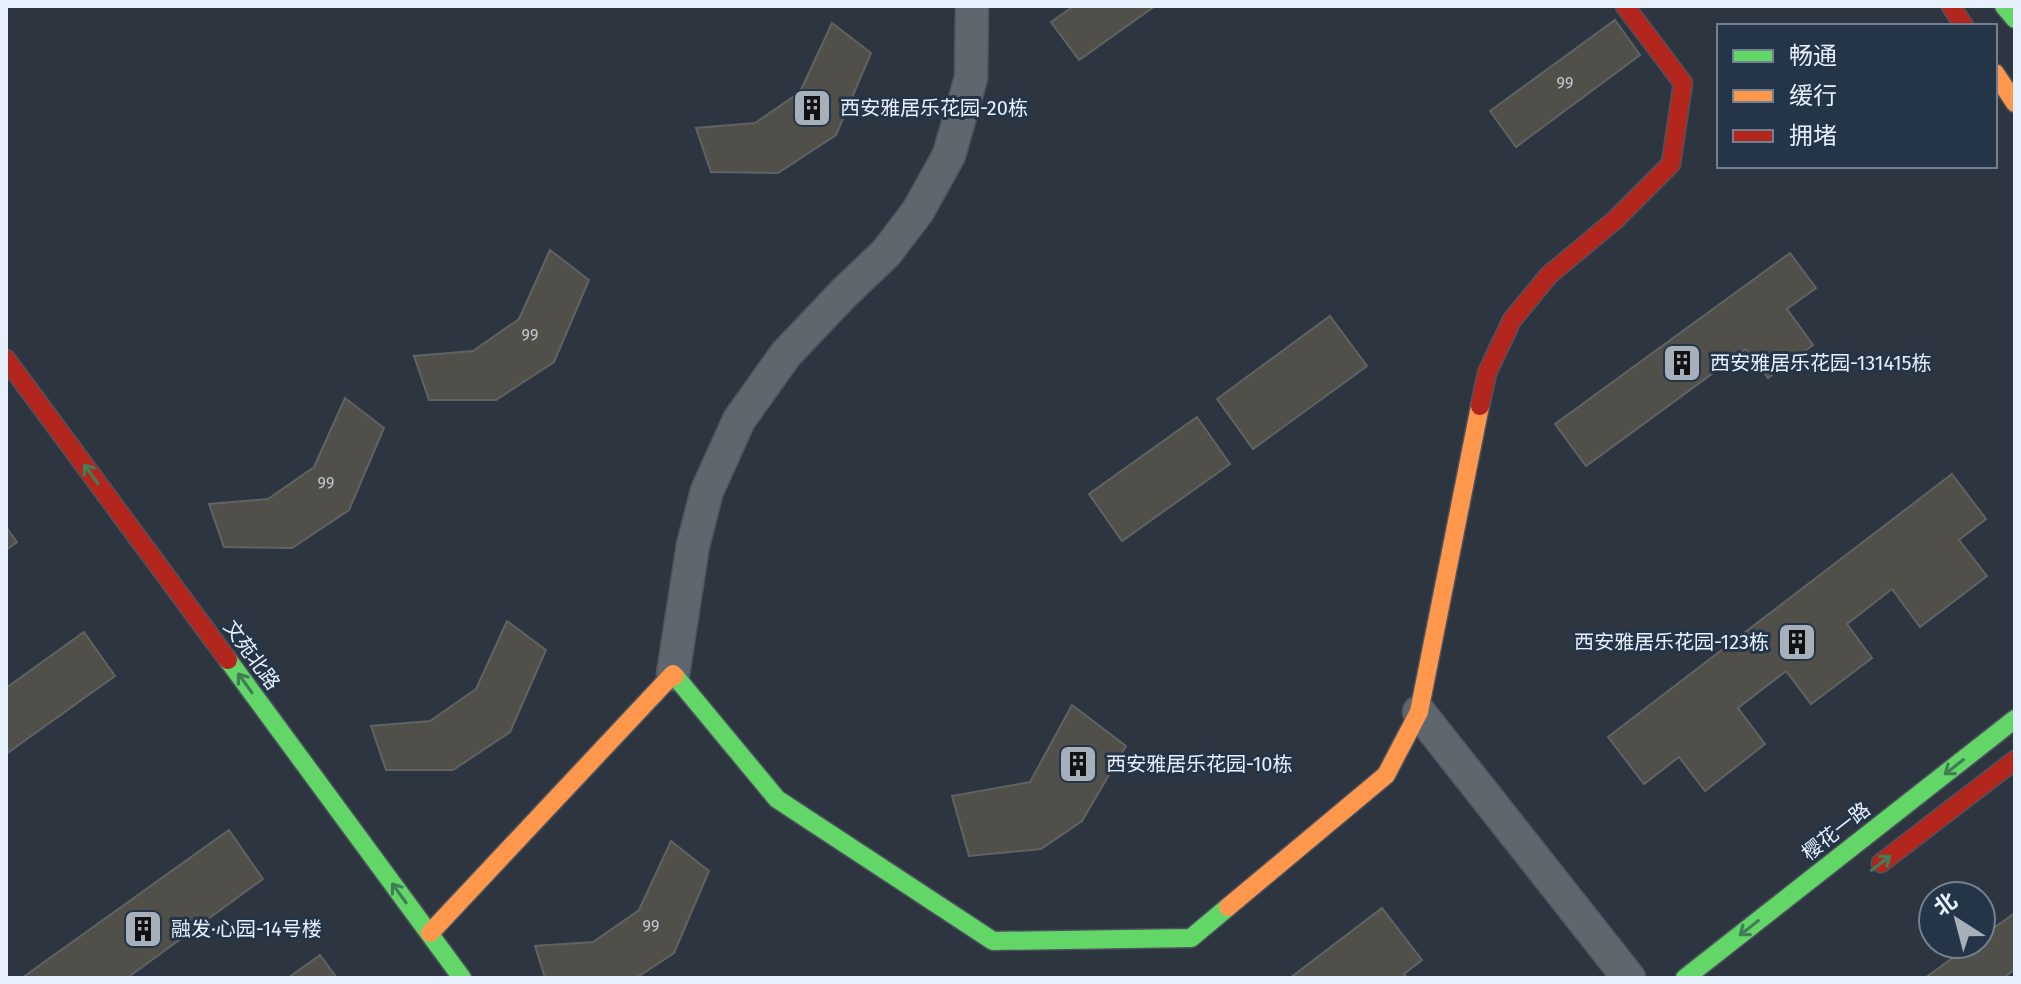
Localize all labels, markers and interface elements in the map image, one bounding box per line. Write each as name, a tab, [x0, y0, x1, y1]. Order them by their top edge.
legend	[1717, 24, 1997, 168]
text: 畅通	[1789, 42, 1837, 70]
house number: 99	[1557, 74, 1573, 93]
text: 缓行	[1789, 82, 1837, 110]
building icon: 西安雅居乐花园-20栋	[791, 87, 833, 129]
place label: 西安雅居乐花园-20栋	[840, 96, 1028, 120]
text: 拥堵	[1789, 122, 1837, 150]
house number: 99	[522, 326, 538, 345]
building icon: 西安雅居乐花园-131415栋	[1661, 342, 1703, 384]
place label: 西安雅居乐花园-131415栋	[1710, 351, 1932, 375]
one-way arrow	[83, 464, 100, 485]
house number: 99	[318, 474, 334, 493]
street label: 文苑北路	[219, 616, 285, 694]
building icon: 西安雅居乐花园-123栋	[1776, 621, 1818, 663]
place label: 西安雅居乐花园-123栋	[1574, 630, 1769, 654]
one-way arrow	[237, 673, 254, 694]
building icon: 西安雅居乐花园-10栋	[1057, 743, 1099, 785]
place label: 西安雅居乐花园-10栋	[1106, 752, 1292, 776]
one-way arrow	[1944, 759, 1965, 776]
street label: 樱花一路	[1797, 797, 1875, 865]
one-way arrow	[1869, 854, 1891, 871]
north arrow	[1917, 880, 1997, 960]
one-way arrow	[391, 882, 408, 904]
text: 北	[1929, 887, 1962, 922]
building icon: 融发·心园-14号楼	[122, 908, 164, 950]
place label: 融发·心园-14号楼	[171, 917, 322, 941]
house number: 99	[643, 917, 659, 936]
one-way arrow	[1739, 919, 1760, 936]

